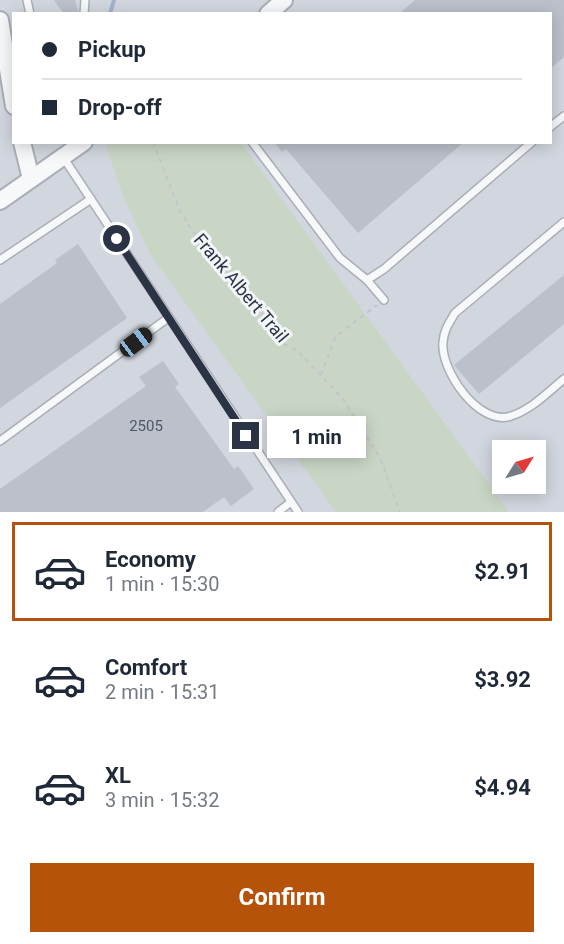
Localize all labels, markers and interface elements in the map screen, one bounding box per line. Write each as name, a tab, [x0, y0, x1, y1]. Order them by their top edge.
text: Pickup	[78, 37, 146, 62]
text: Drop-off	[78, 95, 162, 120]
route start	[103, 225, 130, 252]
street label: Frank Albert Trail	[190, 229, 293, 346]
car	[116, 324, 156, 360]
callout: 1 min	[267, 415, 366, 457]
house number: 2505	[129, 417, 163, 435]
route end	[232, 422, 259, 449]
text: 1 min	[291, 425, 342, 449]
north arrow	[492, 440, 546, 494]
map controls	[492, 440, 546, 494]
icon: car	[33, 545, 87, 599]
text: Economy	[105, 547, 196, 572]
text: $2.91	[474, 559, 531, 584]
text: 1 min · 15:30	[105, 572, 220, 596]
icon: car	[33, 653, 87, 707]
text: Comfort	[105, 655, 187, 680]
text: $3.92	[474, 667, 531, 692]
text: 2 min · 15:31	[105, 680, 220, 704]
icon: car	[33, 761, 87, 815]
text: XL	[105, 763, 131, 788]
text: $4.94	[474, 775, 531, 800]
text: 3 min · 15:32	[105, 788, 220, 812]
button: Confirm	[30, 863, 534, 932]

